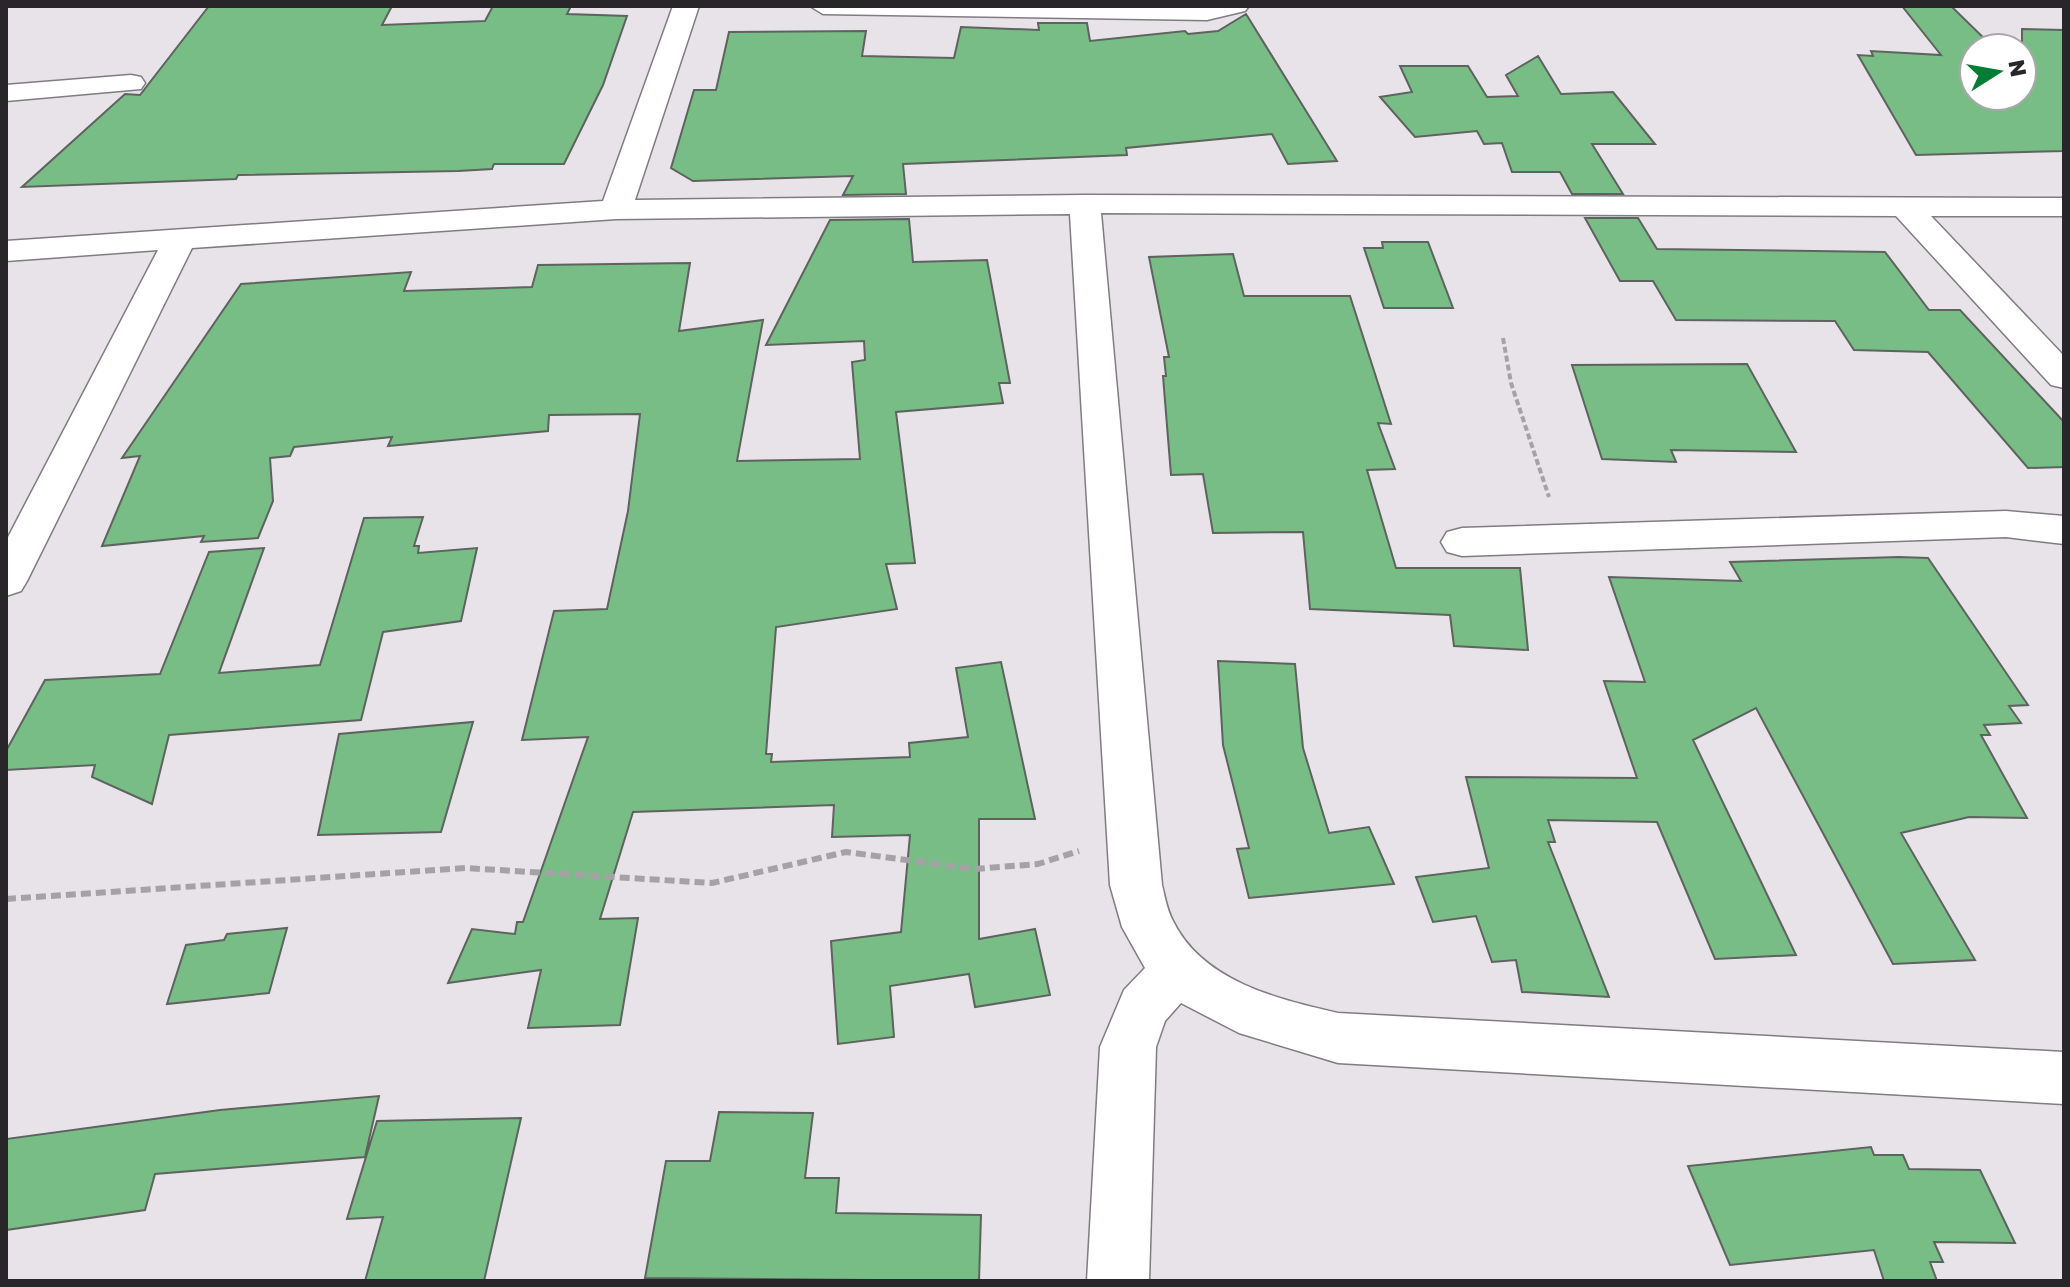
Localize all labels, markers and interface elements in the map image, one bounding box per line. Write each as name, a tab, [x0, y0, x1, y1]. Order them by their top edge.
north arrow	[1958, 32, 2038, 112]
text: N	[2003, 57, 2033, 79]

